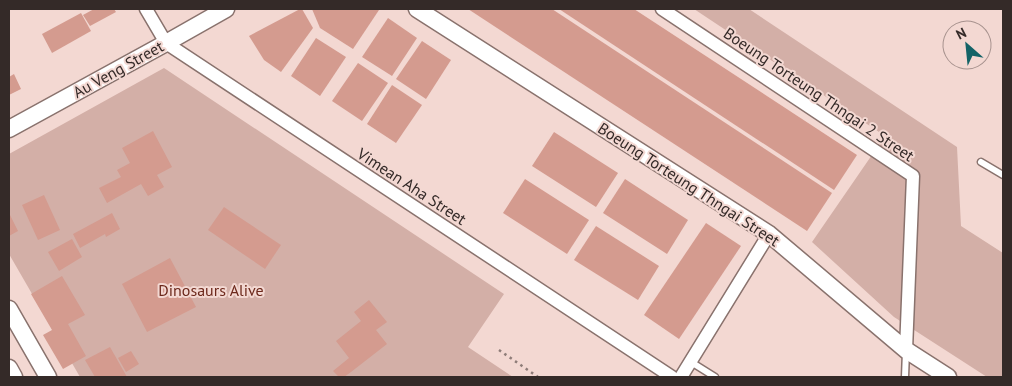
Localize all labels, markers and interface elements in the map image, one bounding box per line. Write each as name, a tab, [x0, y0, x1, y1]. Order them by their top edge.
north arrow	[942, 20, 992, 70]
street label: Boeung Torteung Thngai 2 Street	[720, 23, 919, 166]
text: N	[953, 23, 969, 44]
street label: Au Veng Street	[69, 36, 167, 102]
street label: Boeung Torteung Thngai Street	[594, 118, 784, 251]
street label: Vimean Aha Street	[353, 143, 471, 229]
park label: Dinosaurs Alive	[158, 280, 264, 300]

